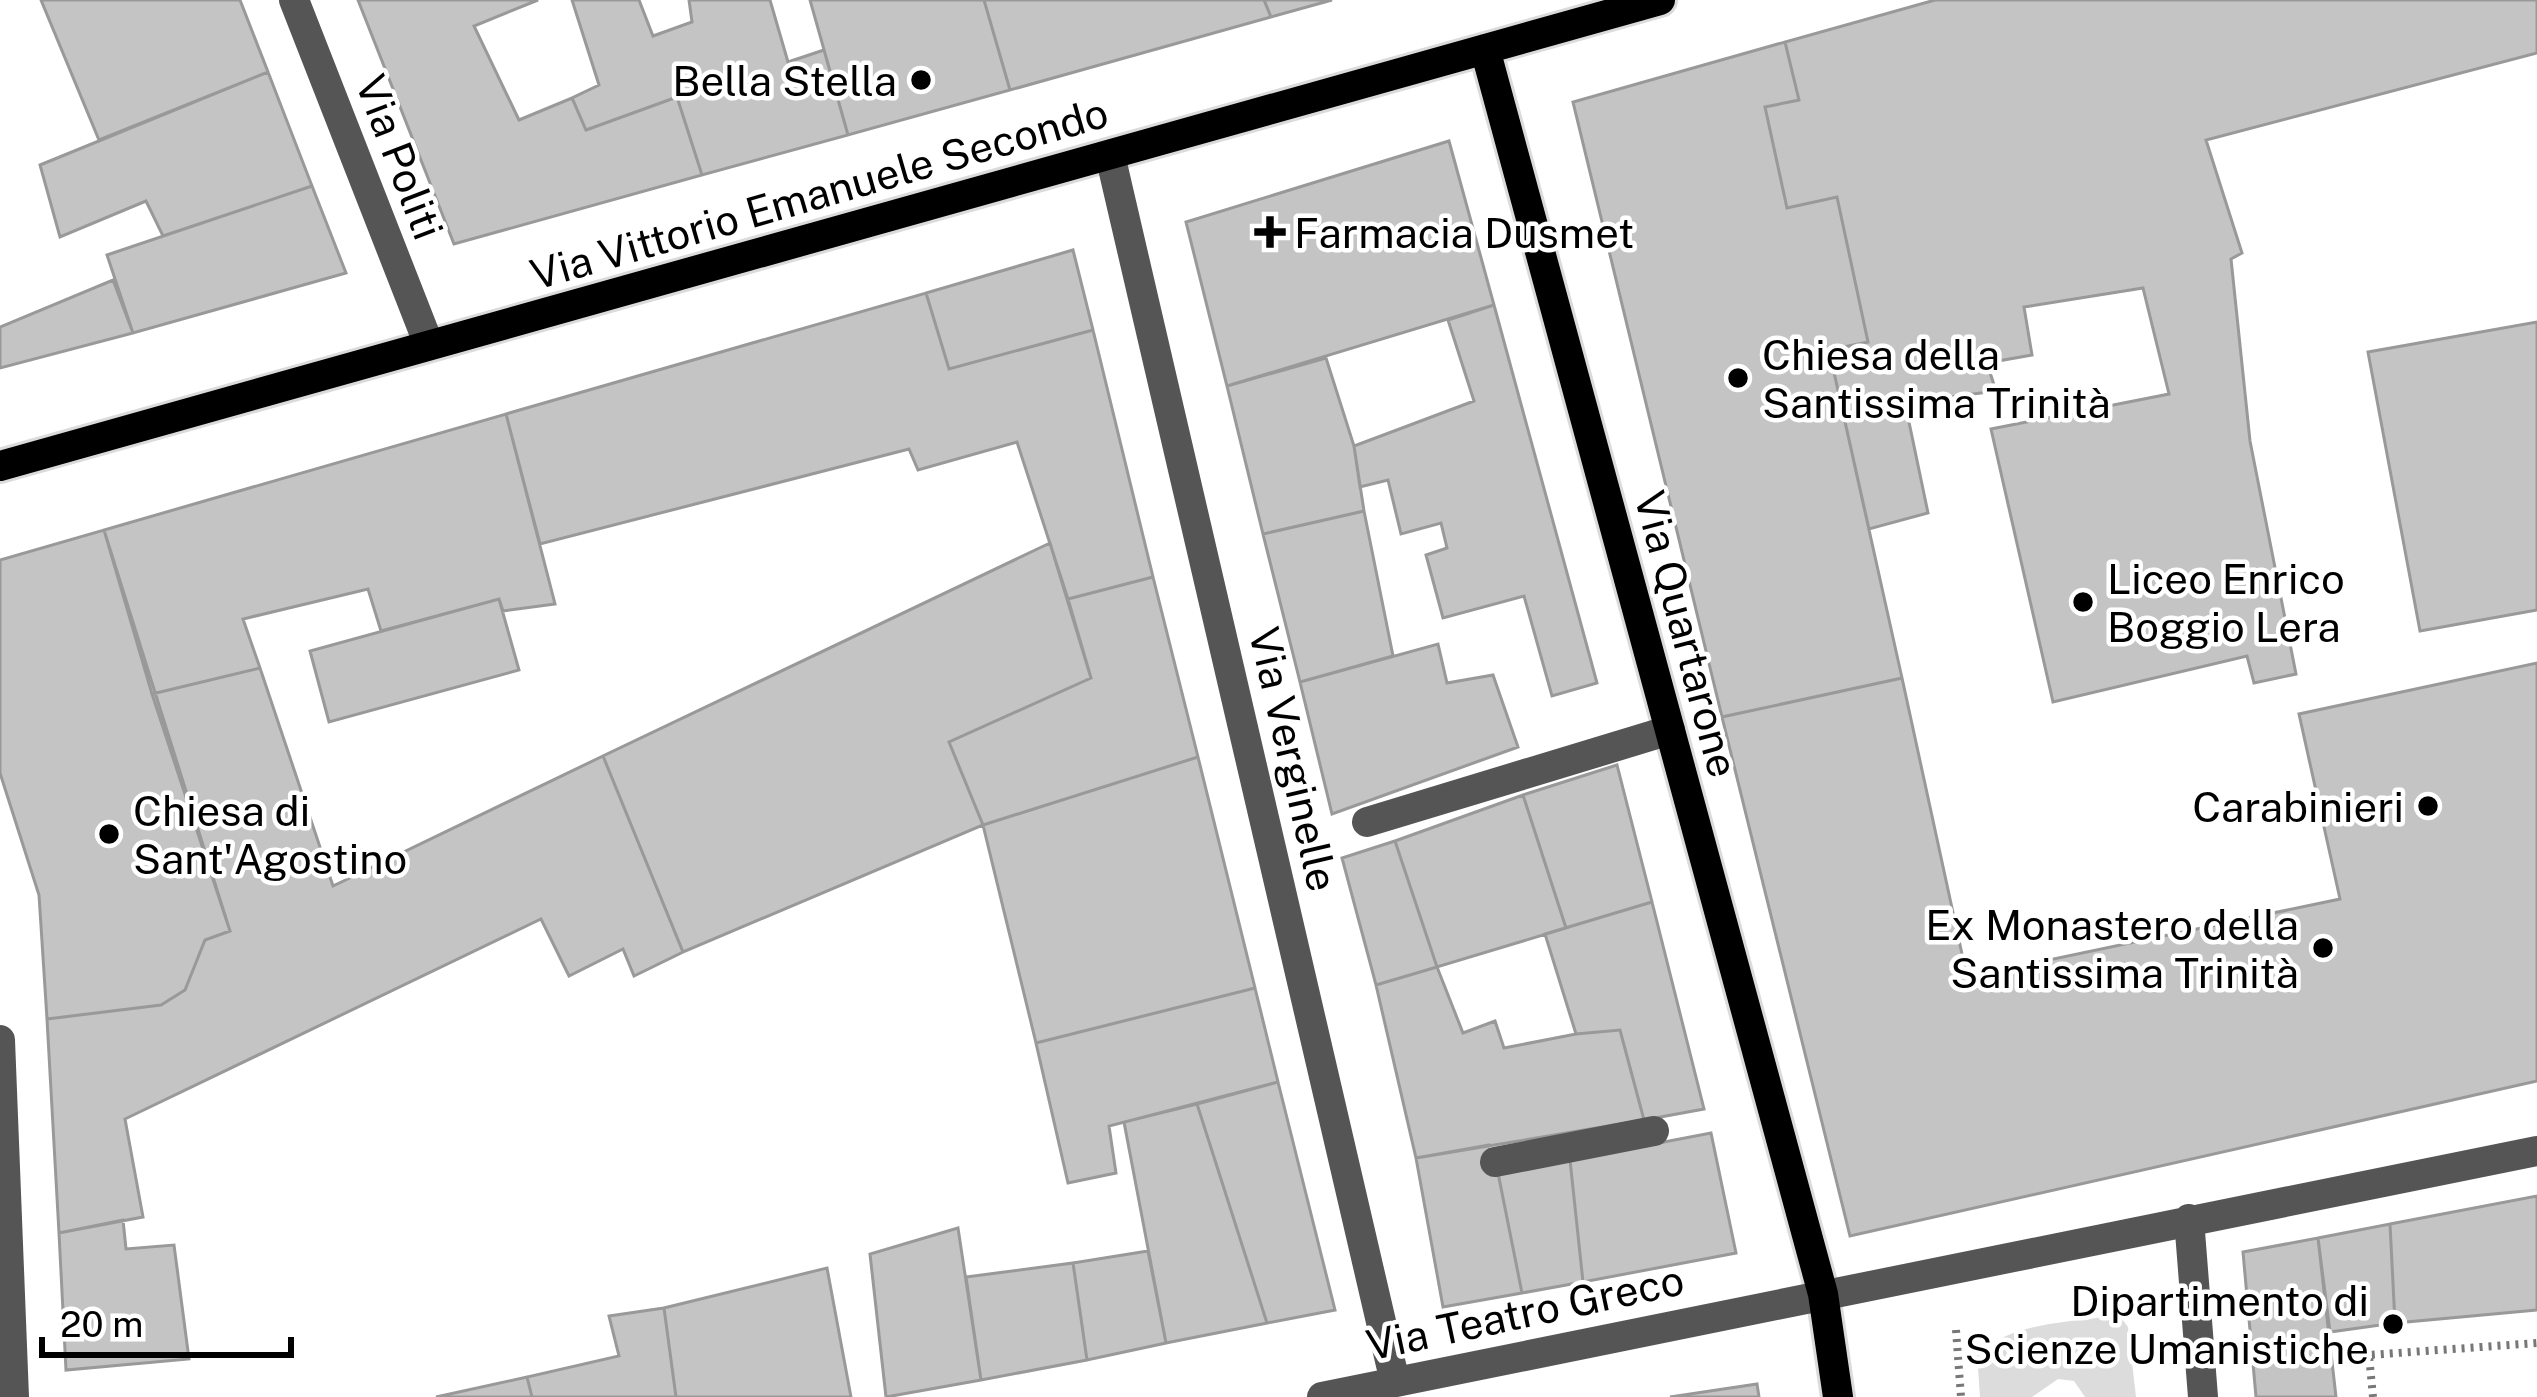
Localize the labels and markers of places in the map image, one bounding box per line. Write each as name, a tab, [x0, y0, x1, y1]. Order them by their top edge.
place label: Bella Stella	[672, 56, 897, 105]
marker: Bella Stella	[908, 67, 934, 93]
place label: Farmacia Dusmet	[1294, 208, 1634, 257]
marker: Farmacia Dusmet	[1257, 219, 1283, 245]
place label: Chiesa della Santissima Trinità	[1762, 330, 2111, 427]
marker: Chiesa della Santissima Trinità	[1725, 365, 1751, 391]
place label: Liceo Enrico Boggio Lera	[2107, 554, 2345, 651]
marker: Liceo Enrico Boggio Lera	[2070, 589, 2096, 615]
place label: Carabinieri	[2192, 782, 2404, 831]
place label: Chiesa di Sant'Agostino	[133, 786, 407, 883]
marker: Carabinieri	[2415, 793, 2441, 819]
marker: Chiesa di Sant'Agostino	[96, 821, 122, 847]
place label: Ex Monastero della Santissima Trinità	[1925, 900, 2299, 997]
marker: Ex Monastero della Santissima Trinità	[2310, 935, 2336, 961]
place label: Dipartimento di Scienze Umanistiche	[1965, 1276, 2369, 1373]
marker: Dipartimento di Scienze Umanistiche	[2380, 1311, 2406, 1337]

